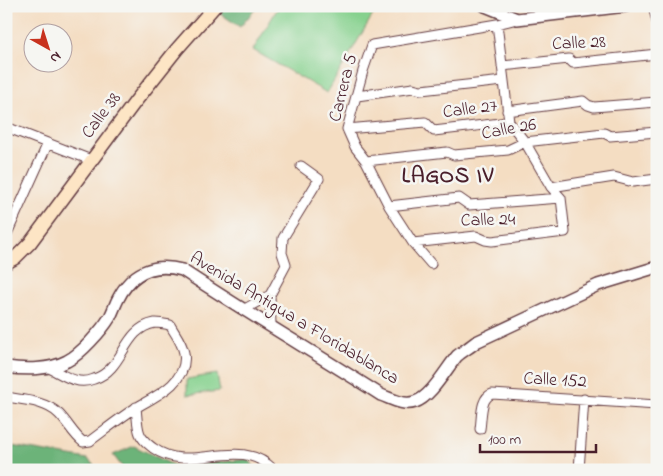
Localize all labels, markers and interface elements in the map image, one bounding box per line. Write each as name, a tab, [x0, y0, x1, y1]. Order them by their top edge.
north arrow	[22, 22, 72, 72]
street label: Calle 28	[552, 30, 607, 58]
text: N	[45, 46, 66, 68]
street label: Carrera 5	[323, 51, 365, 125]
street label: Calle 38	[76, 87, 128, 145]
street label: Calle 27	[441, 94, 499, 126]
street label: Calle 26	[480, 112, 538, 148]
district label: LAGOS IV	[402, 161, 494, 193]
street label: Calle 24	[460, 208, 516, 234]
street label: Avenida Antigua a Floridablanca	[184, 246, 404, 393]
street label: Calle 152	[523, 366, 587, 396]
scale bar	[480, 421, 597, 453]
text: 100 m	[488, 429, 521, 451]

